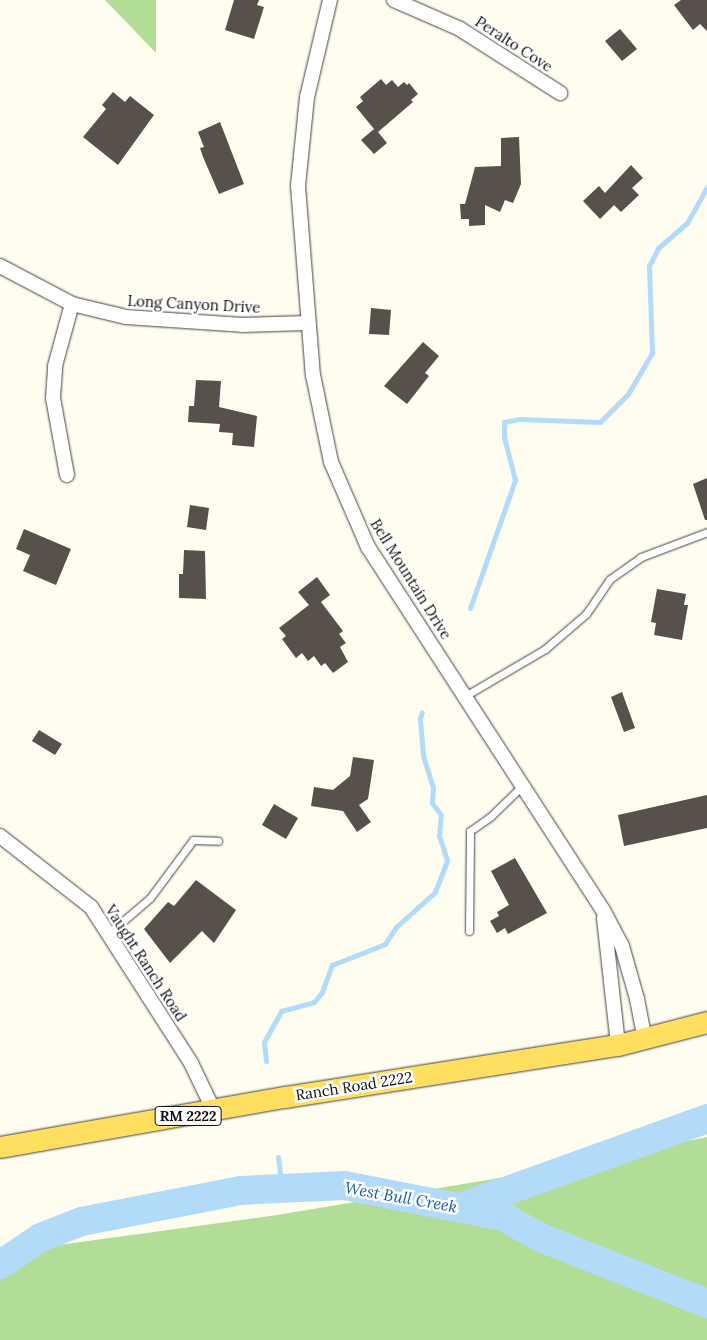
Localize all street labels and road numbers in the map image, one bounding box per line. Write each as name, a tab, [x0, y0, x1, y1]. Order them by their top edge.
street label: Peralto Cove	[472, 12, 556, 76]
street label: Long Canyon Drive	[127, 292, 261, 316]
street label: Bell Mountain Drive	[367, 516, 455, 642]
street label: Vaught Ranch Road	[102, 901, 190, 1025]
street label: Ranch Road 2222	[294, 1068, 414, 1104]
road number: RM 2222	[154, 1104, 222, 1128]

